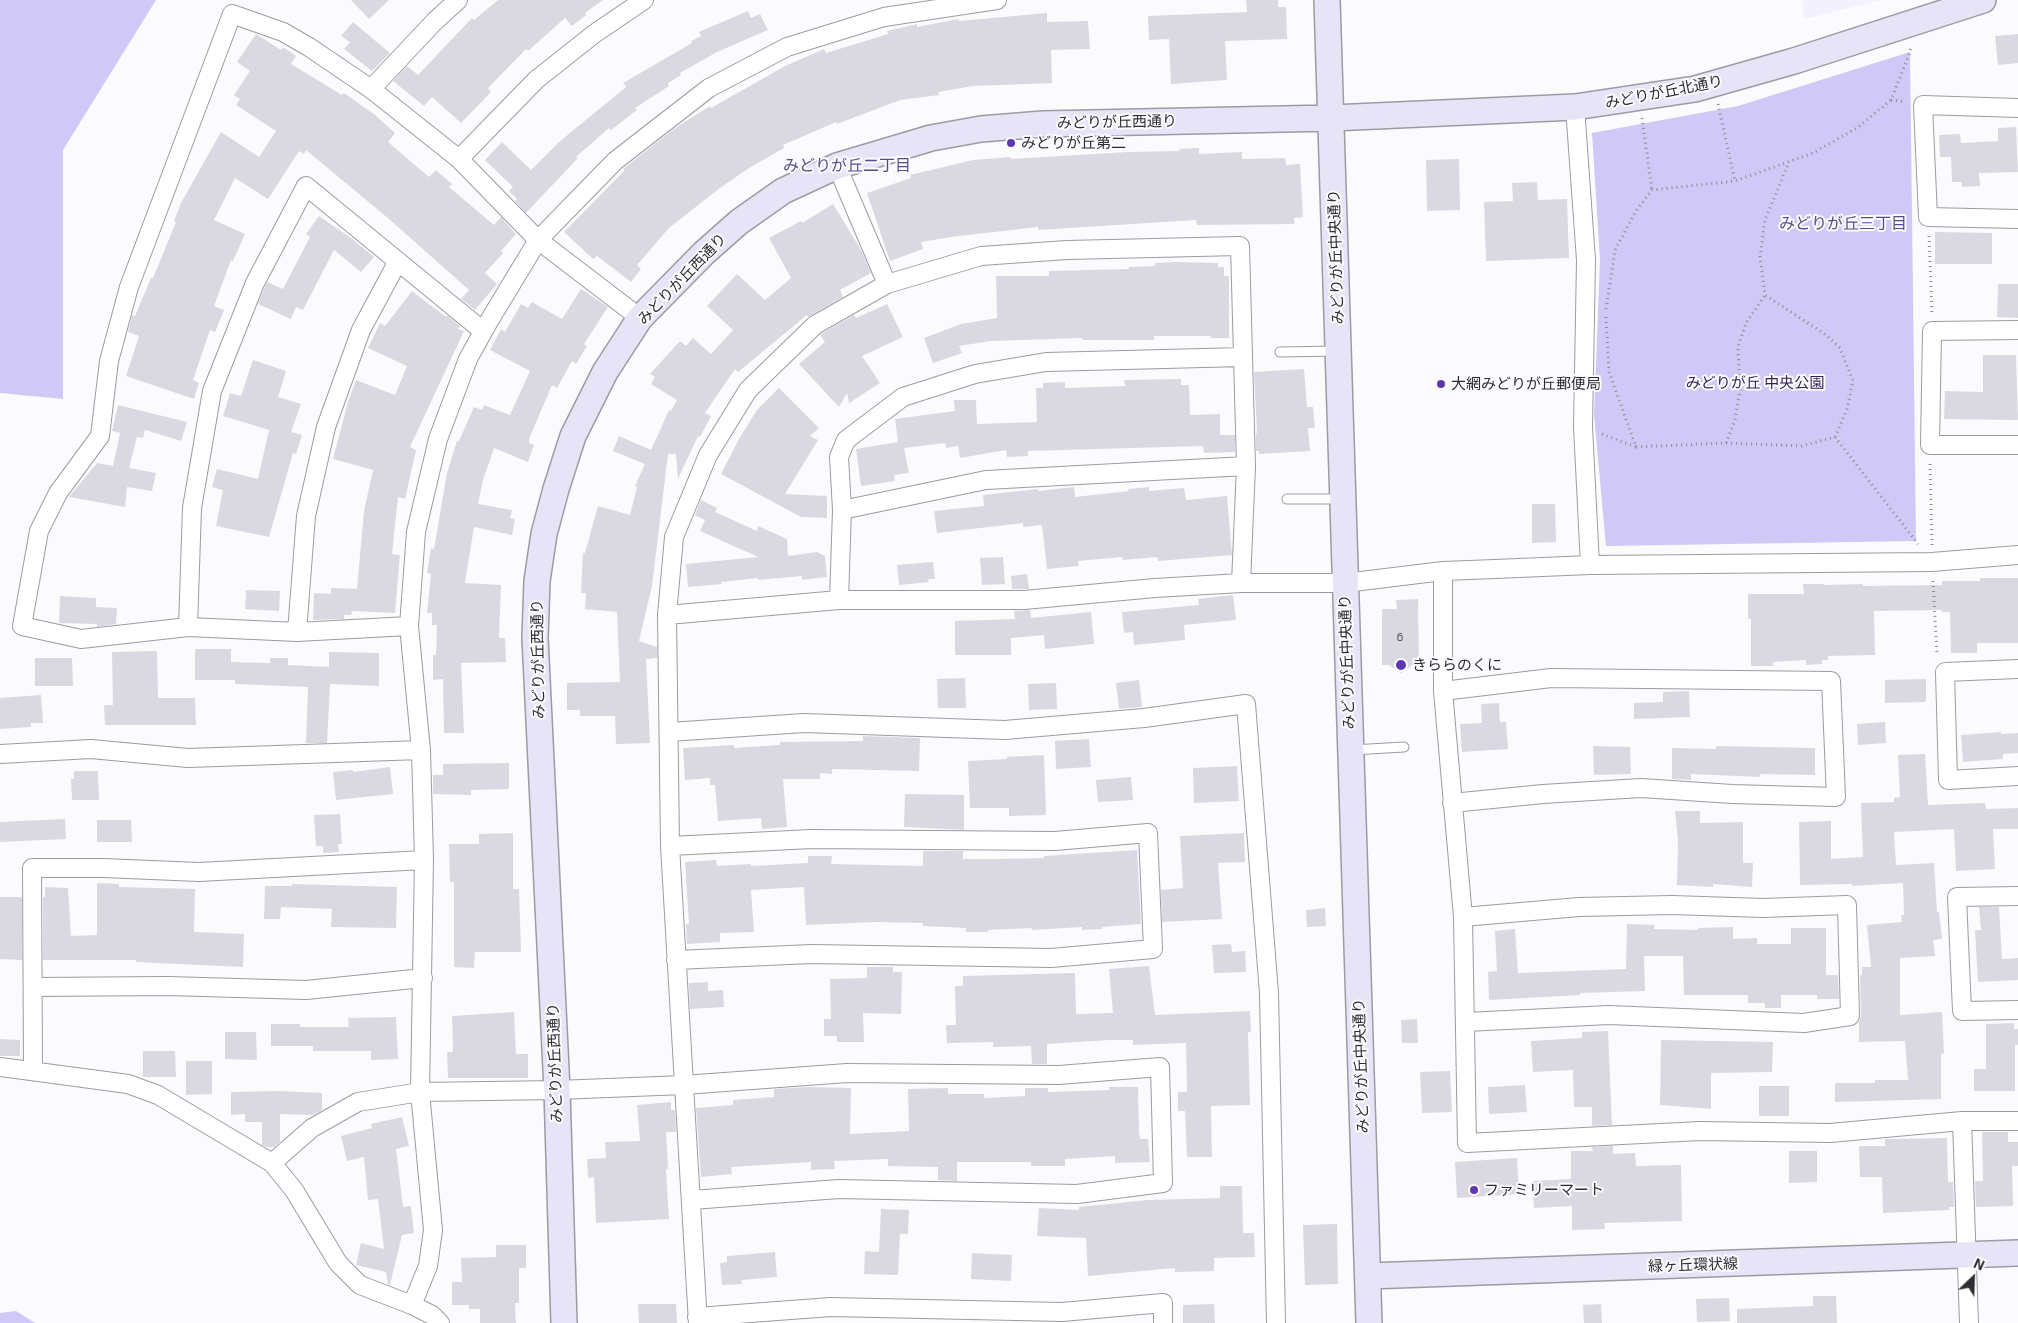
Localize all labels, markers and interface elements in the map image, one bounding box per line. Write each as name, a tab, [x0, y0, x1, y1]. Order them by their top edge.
street label: みどりが丘北通り	[1603, 72, 1725, 112]
street label: みどりが丘西通り	[1057, 112, 1177, 132]
place label: みどりが丘第二	[1021, 134, 1126, 152]
marker: みどりが丘第二	[1005, 137, 1017, 149]
district label: みどりが丘二丁目	[783, 156, 911, 176]
street label: みどりが丘中央通り	[1325, 189, 1347, 325]
district label: みどりが丘三丁目	[1779, 214, 1907, 234]
street label: みどりが丘西通り	[634, 230, 730, 328]
park label: みどりが丘 中央公園	[1686, 374, 1824, 392]
place label: 大網みどりが丘郵便局	[1451, 375, 1601, 393]
marker: 大網みどりが丘郵便局	[1435, 378, 1447, 390]
street label: みどりが丘中央通り	[1336, 594, 1358, 730]
street label: みどりが丘西通り	[528, 599, 548, 719]
house number: 6	[1397, 630, 1403, 644]
place label: きららのくに	[1412, 656, 1502, 674]
marker: きららのくに	[1394, 658, 1408, 672]
street label: みどりが丘中央通り	[1350, 998, 1372, 1134]
street label: みどりが丘西通り	[544, 1003, 566, 1123]
place label: ファミリーマート	[1484, 1181, 1604, 1199]
marker: ファミリーマート	[1468, 1184, 1480, 1196]
north arrow	[1948, 1253, 1998, 1303]
street label: 緑ヶ丘環状線	[1648, 1254, 1738, 1276]
text: N	[1971, 1254, 1987, 1274]

